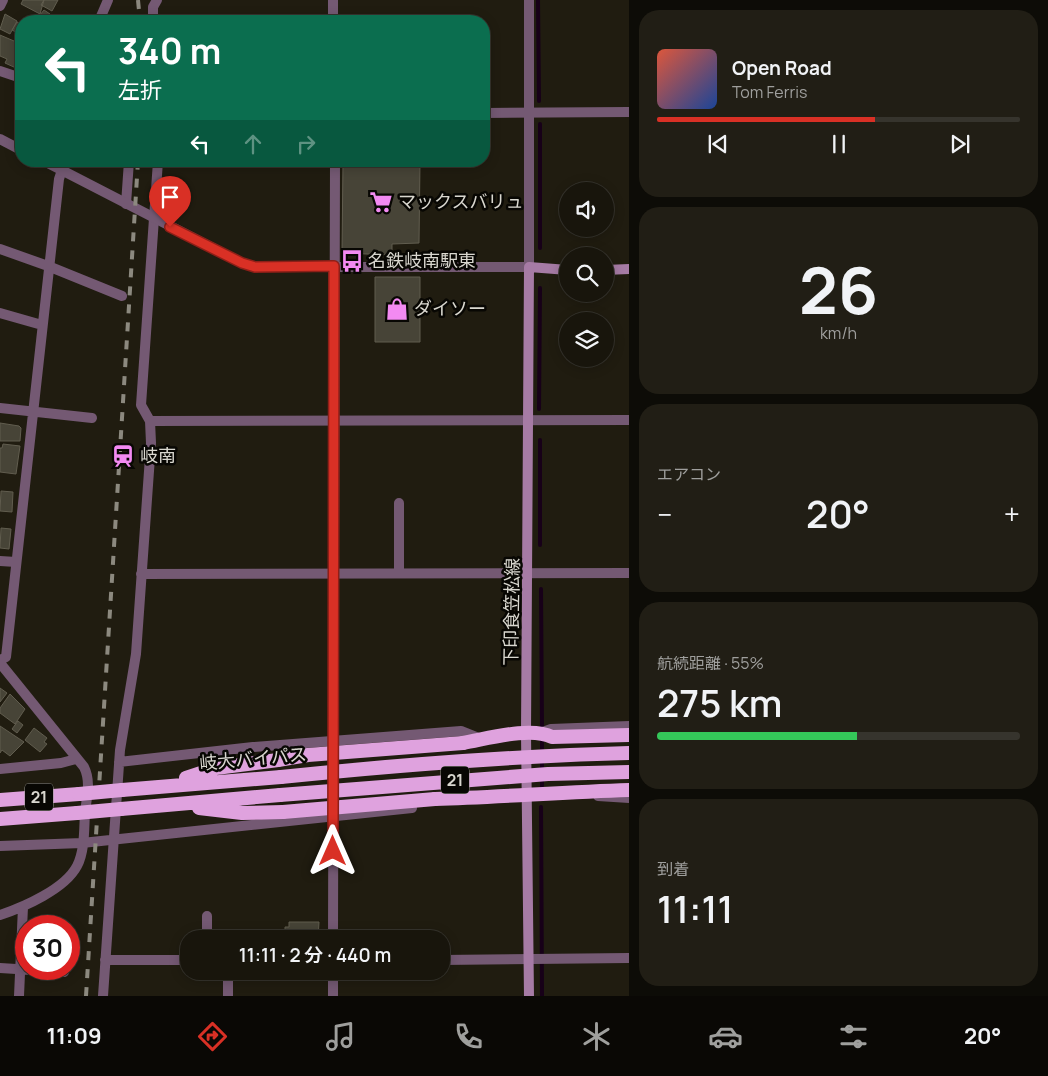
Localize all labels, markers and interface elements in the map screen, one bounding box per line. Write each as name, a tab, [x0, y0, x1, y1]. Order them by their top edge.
text: 340 m	[118, 27, 221, 75]
icon: left	[35, 35, 100, 100]
text: Open Road	[732, 55, 832, 81]
text: 左折	[118, 75, 162, 105]
text: Tom Ferris	[732, 81, 807, 103]
icon: left	[186, 130, 214, 158]
icon: ahead	[239, 130, 267, 158]
icon: right	[292, 130, 320, 158]
icon: previous	[704, 130, 732, 158]
icon: pause	[825, 130, 853, 158]
icon: next	[946, 130, 974, 158]
pin	[149, 176, 191, 227]
map controls	[559, 182, 614, 367]
button: sound	[559, 182, 614, 237]
icon: arrive	[156, 183, 184, 211]
supermarket icon: マックスバリュ	[368, 189, 394, 215]
place label: マックスバリュ	[398, 189, 523, 213]
text: 26	[799, 245, 878, 334]
button: search	[559, 247, 614, 302]
bus stop icon: 名鉄岐南駅東	[339, 248, 365, 274]
place label: 名鉄岐南駅東	[368, 248, 476, 272]
shop icon: ダイソー	[384, 296, 410, 322]
place label: ダイソー	[414, 296, 486, 320]
button: layers	[559, 312, 614, 367]
text: km/h	[820, 322, 857, 344]
station icon: 岐南	[110, 443, 136, 469]
place label: 岐南	[140, 443, 176, 467]
text: エアコン	[657, 463, 721, 485]
text: 20°	[806, 487, 870, 539]
text: −	[657, 495, 672, 533]
text: +	[1004, 495, 1020, 533]
street label: 下印食笠松線	[498, 558, 524, 666]
text: 航続距離 · 55%	[657, 652, 764, 674]
text: 275 km	[657, 676, 782, 728]
street label: 岐大バイパス	[198, 741, 308, 775]
road number: 21	[441, 766, 469, 794]
road number: 21	[25, 784, 53, 810]
position arrow	[306, 824, 358, 876]
text: 到着	[657, 858, 689, 880]
text: 11:11	[657, 882, 734, 934]
speed limit sign: 30	[15, 915, 80, 980]
text: 11:11 · 2 分 · 440 m	[239, 942, 391, 968]
icon: directions	[195, 1019, 230, 1054]
icon: music	[323, 1019, 358, 1054]
icon: phone	[451, 1019, 486, 1054]
icon: climate	[579, 1019, 614, 1054]
icon: car	[708, 1019, 743, 1054]
icon: filters	[836, 1019, 871, 1054]
text: 11:09	[47, 1021, 102, 1051]
text: 20°	[964, 1021, 1001, 1051]

